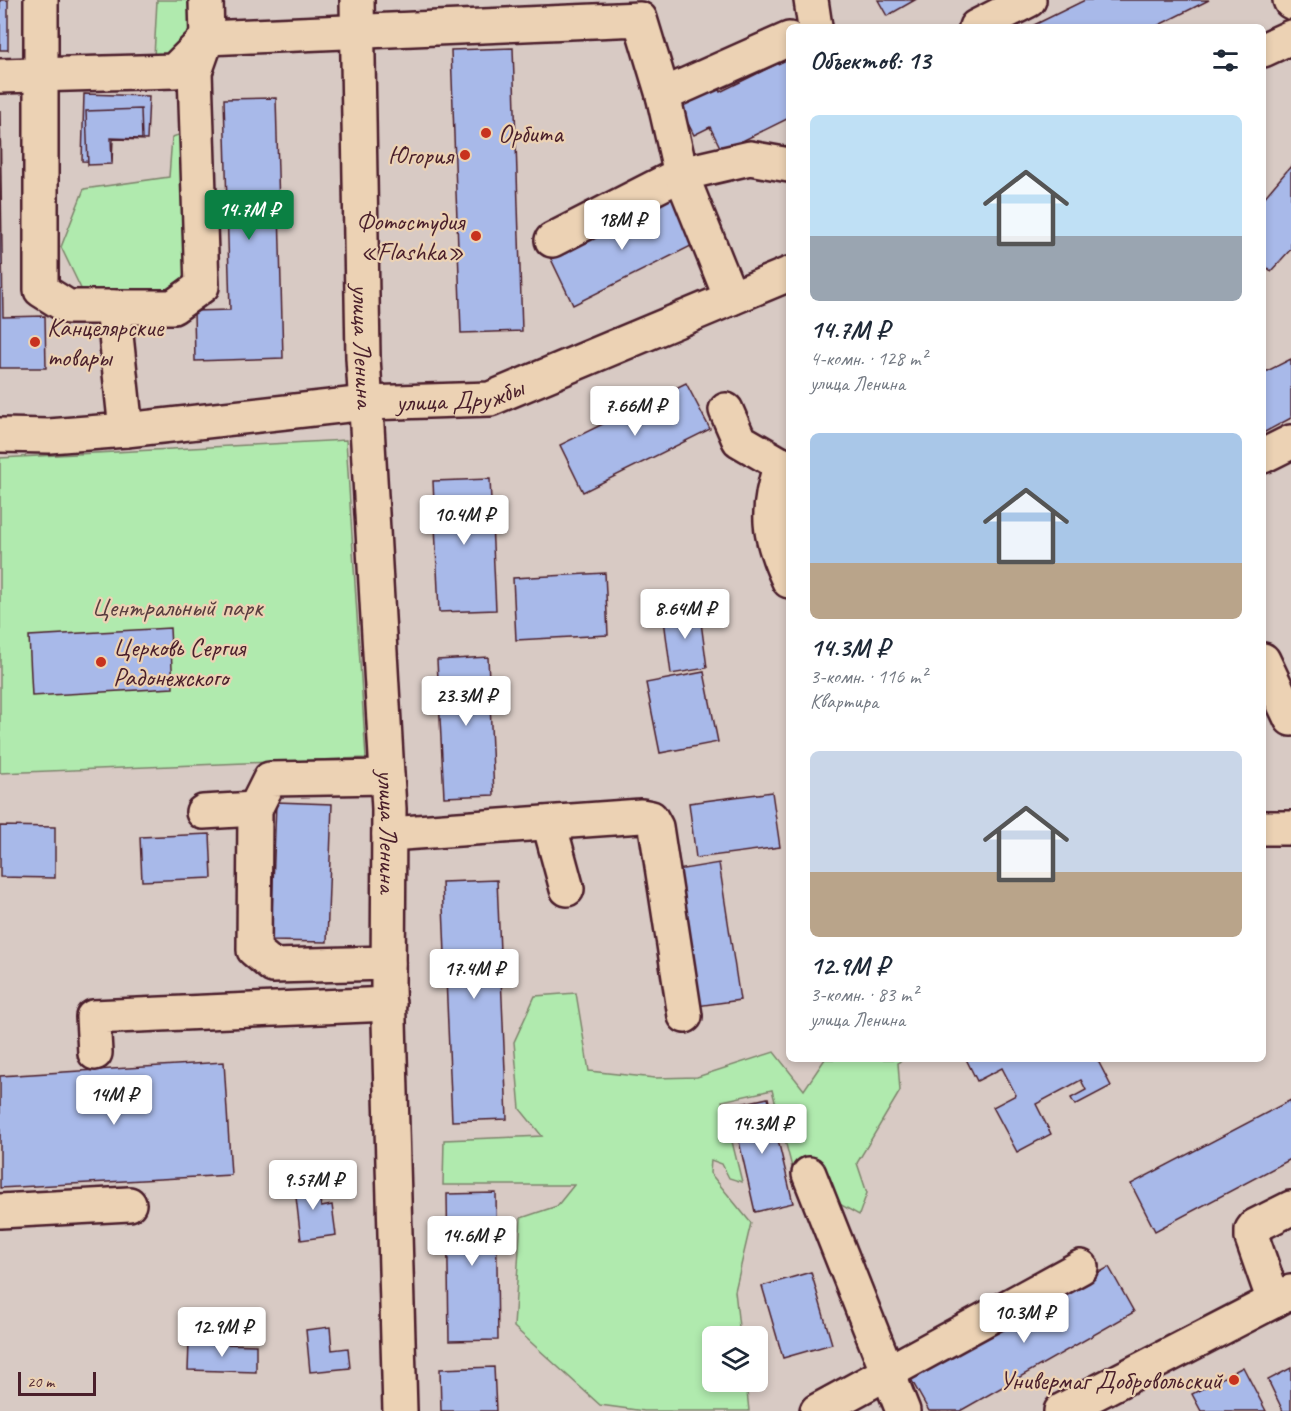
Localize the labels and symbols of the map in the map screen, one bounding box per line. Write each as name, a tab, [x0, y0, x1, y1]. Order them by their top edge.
place label: Орбита	[498, 117, 564, 150]
marker: Орбита	[479, 126, 493, 140]
place label: Югория	[388, 139, 455, 172]
marker: Югория	[458, 148, 472, 162]
pin: 14.7M ₽	[194, 190, 304, 241]
pin: 18M ₽	[580, 200, 664, 251]
place label: Фотостудия «Flashka»	[356, 205, 466, 268]
marker: Фотостудия «Flashka»	[469, 229, 483, 243]
street label: улица Ленина	[345, 282, 383, 411]
place label: Канцелярские товары	[47, 311, 165, 374]
marker: Канцелярские товары	[28, 335, 42, 349]
street label: улица Дружбы	[393, 370, 530, 419]
pin: 7.66M ₽	[580, 386, 690, 437]
pin: 10.4M ₽	[409, 495, 519, 546]
pin: 8.64M ₽	[630, 589, 740, 640]
park label: Центральный парк	[92, 591, 264, 624]
place label: Церковь Сергия Радонежского	[113, 631, 247, 694]
marker: Церковь Сергия Радонежского	[94, 655, 108, 669]
pin: 23.3M ₽	[411, 676, 521, 727]
street label: улица Ленина	[370, 766, 406, 895]
pin: 17.4M ₽	[419, 949, 529, 1000]
pin: 14M ₽	[72, 1075, 156, 1126]
pin: 14.3M ₽	[707, 1104, 817, 1155]
pin: 9.57M ₽	[258, 1160, 368, 1211]
pin: 14.6M ₽	[417, 1216, 527, 1267]
pin: 10.3M ₽	[969, 1293, 1079, 1344]
pin: 12.9M ₽	[167, 1307, 277, 1358]
place label: Универмаг Добровольский	[999, 1364, 1224, 1397]
scale bar	[18, 1369, 96, 1396]
marker: Универмаг Добровольский	[1227, 1373, 1241, 1387]

